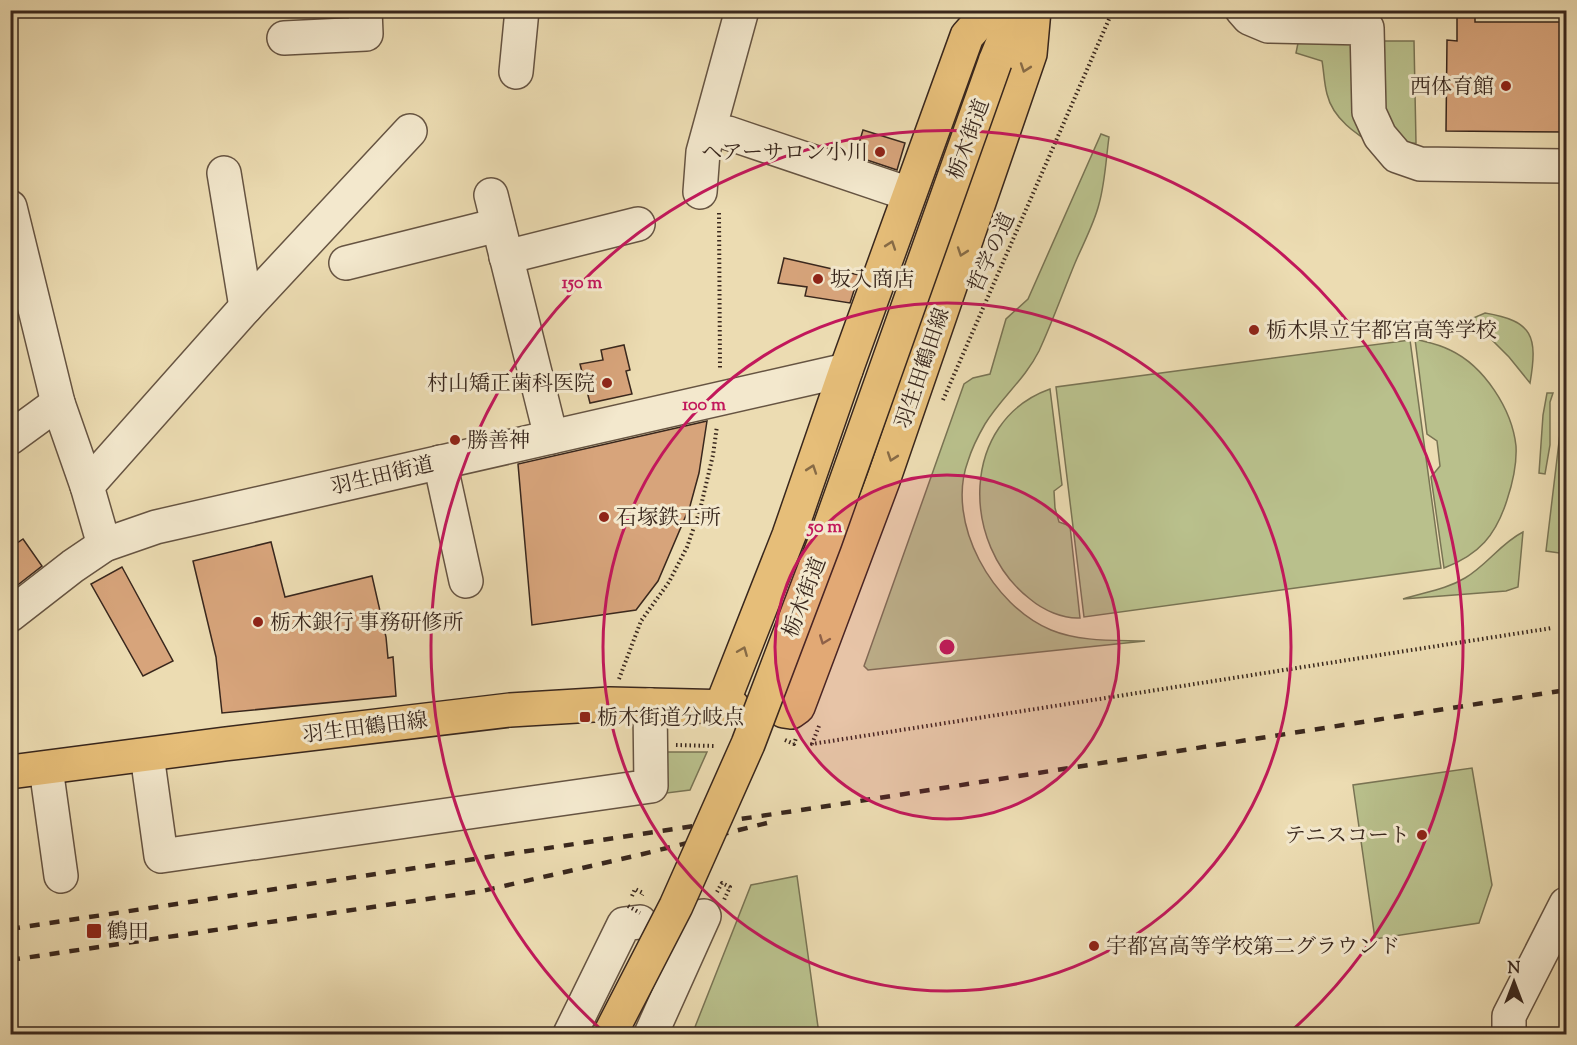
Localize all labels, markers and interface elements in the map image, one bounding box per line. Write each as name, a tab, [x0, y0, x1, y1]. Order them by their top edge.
one-way arrow	[1020, 62, 1033, 73]
place label: 西体育館	[1410, 73, 1494, 103]
marker: 西体育館	[1499, 79, 1513, 93]
street label: 栃木街道	[941, 95, 998, 184]
place label: ヘアーサロン小川	[701, 139, 868, 169]
marker: ヘアーサロン小川	[873, 145, 887, 159]
street label: 哲学の道	[962, 208, 1024, 297]
one-way arrow	[884, 240, 897, 251]
one-way arrow	[956, 247, 969, 257]
place label: 坂入商店	[830, 266, 914, 296]
text: 150 m	[562, 271, 602, 297]
marker: 坂入商店	[811, 272, 825, 286]
street label: 羽生田鶴田線	[889, 304, 959, 433]
place label: 栃木県立宇都宮高等学校	[1266, 317, 1497, 347]
marker: 栃木県立宇都宮高等学校	[1247, 323, 1261, 337]
place label: 村山矯正歯科医院	[427, 370, 595, 400]
marker: 村山矯正歯科医院	[600, 376, 614, 390]
text: 100 m	[682, 393, 726, 419]
place label: 勝善神	[467, 427, 530, 457]
marker: 勝善神	[448, 433, 462, 447]
street label: 羽生田街道	[328, 451, 437, 503]
one-way arrow	[886, 451, 899, 462]
one-way arrow	[805, 464, 818, 475]
place label: 石塚鉄工所	[616, 504, 721, 534]
marker: 石塚鉄工所	[597, 510, 611, 524]
text: 50 m	[806, 515, 842, 541]
street label: 栃木街道	[777, 553, 835, 642]
place label: 栃木銀行 事務研修所	[270, 609, 463, 639]
marker: 栃木銀行 事務研修所	[251, 615, 265, 629]
one-way arrow	[819, 634, 831, 645]
centre of rings	[937, 637, 957, 657]
one-way arrow	[736, 646, 748, 657]
place label: 栃木街道分岐点	[597, 704, 744, 734]
street label: 羽生田鶴田線	[301, 706, 430, 752]
marker: 栃木街道分岐点	[578, 710, 592, 724]
place label: テニスコート	[1285, 822, 1410, 852]
marker: テニスコート	[1415, 828, 1429, 842]
place label: 鶴田	[107, 918, 149, 948]
marker: 鶴田	[85, 922, 103, 940]
place label: 宇都宮高等学校第二グラウンド	[1106, 933, 1400, 963]
marker: 宇都宮高等学校第二グラウンド	[1087, 939, 1101, 953]
north arrow	[1484, 952, 1544, 1012]
text: N	[1508, 958, 1521, 981]

